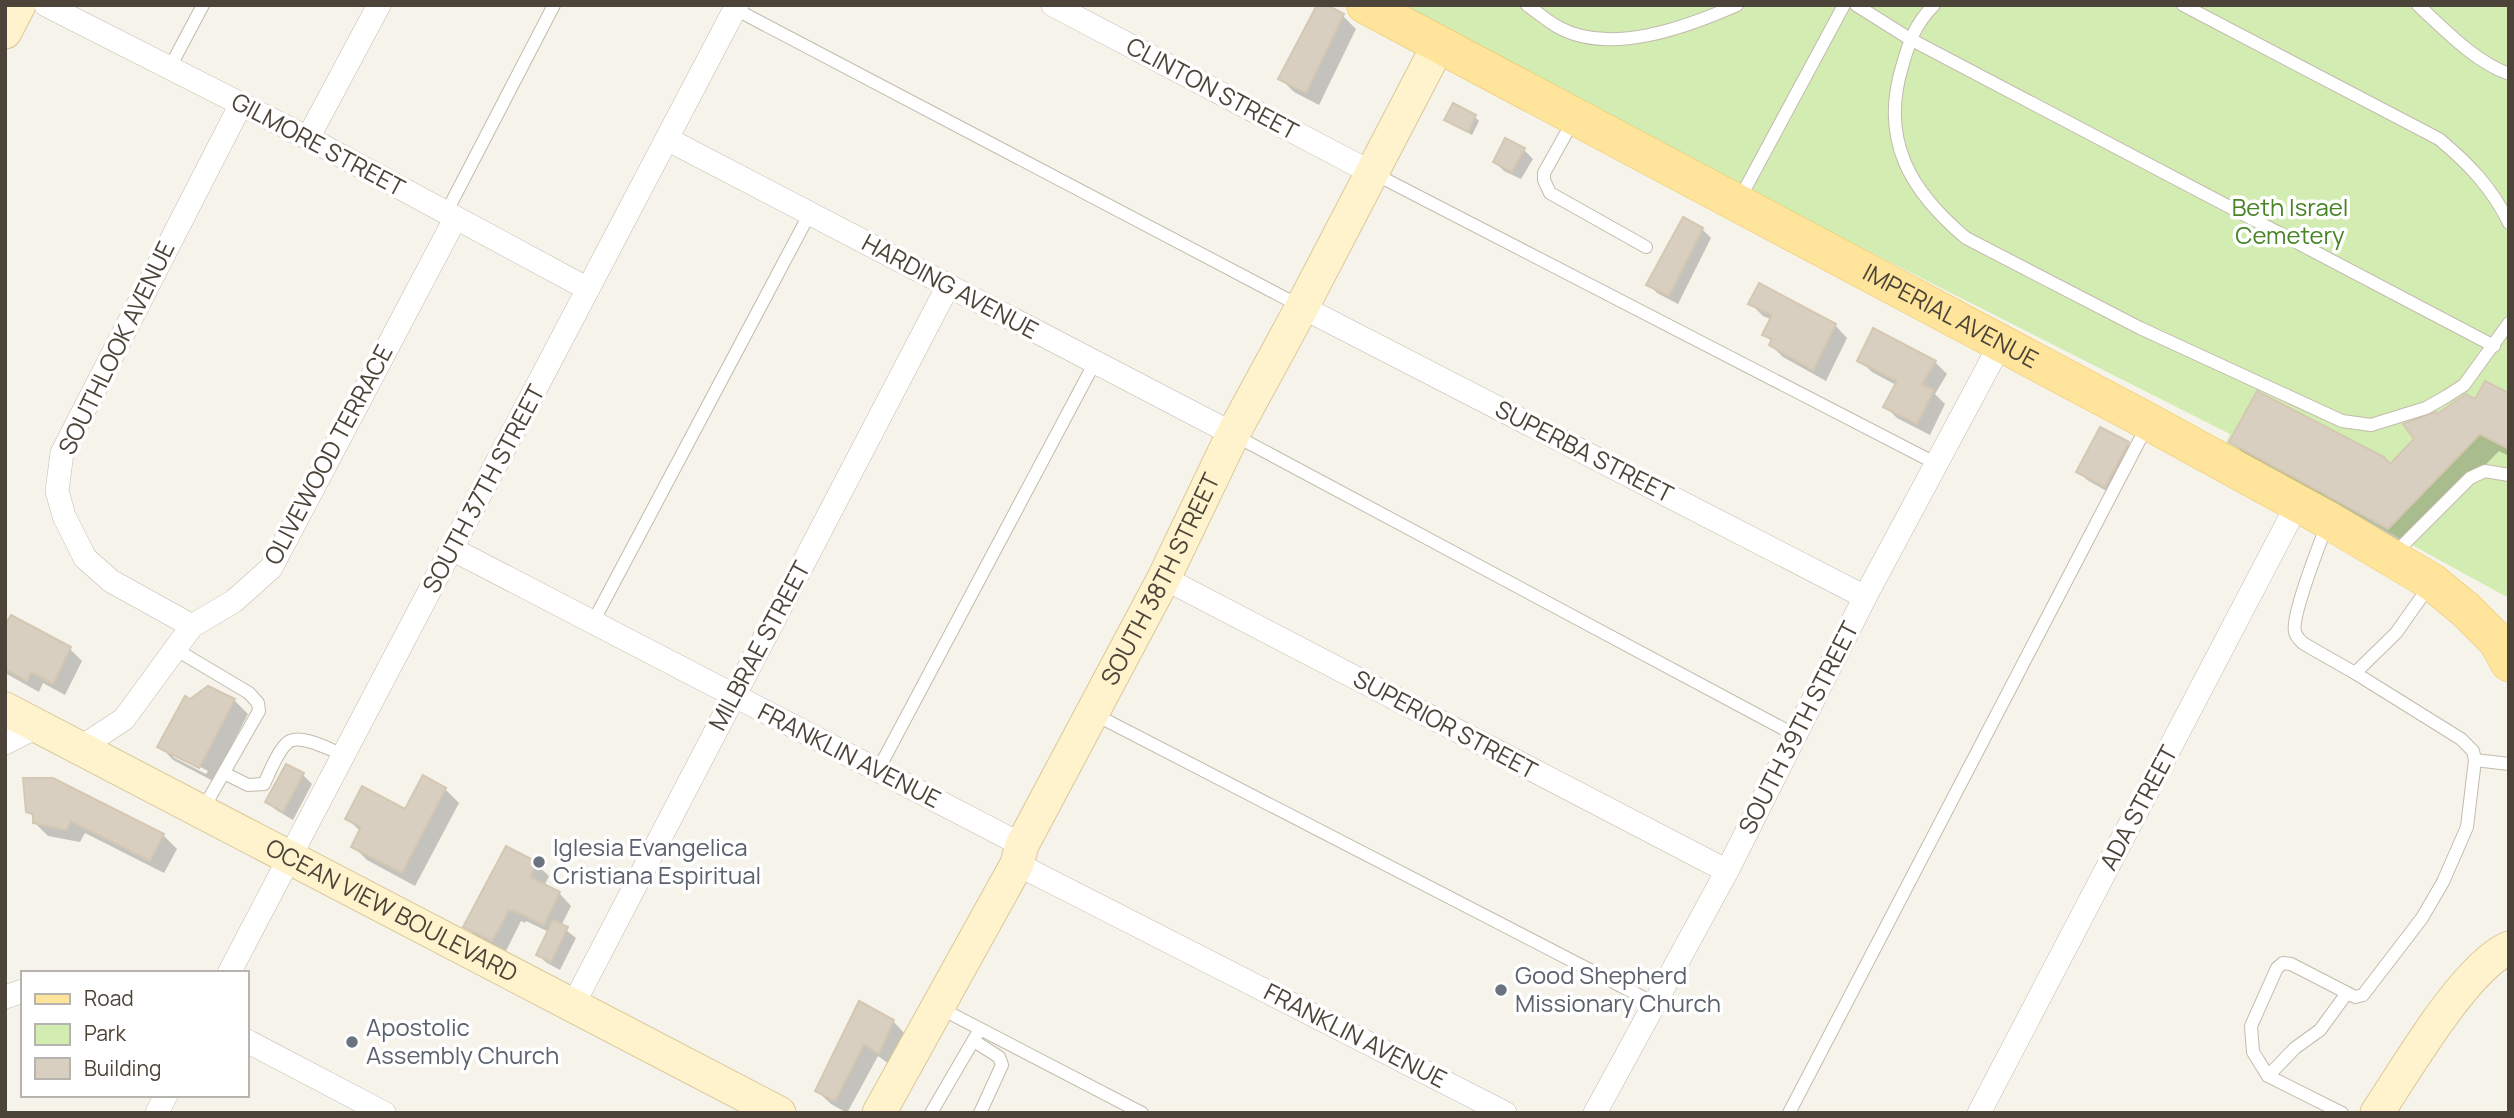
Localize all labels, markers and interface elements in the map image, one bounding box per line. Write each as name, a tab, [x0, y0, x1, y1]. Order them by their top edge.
street label: CLINTON STREET	[1121, 28, 1305, 147]
street label: GILMORE STREET	[226, 84, 412, 204]
park label: Beth Israel Cemetery	[2232, 190, 2348, 251]
street label: HARDING AVENUE	[857, 225, 1045, 346]
street label: SOUTHLOOK AVENUE	[50, 235, 182, 459]
street label: IMPERIAL AVENUE	[1857, 255, 2045, 375]
street label: OLIVEWOOD TERRACE	[256, 338, 400, 570]
street label: SOUTH 37TH STREET	[414, 378, 552, 598]
street label: SUPERBA STREET	[1490, 392, 1680, 510]
street label: SOUTH 38TH STREET	[1092, 467, 1227, 690]
street label: MILBRAE STREET	[700, 554, 818, 736]
street label: SOUTH 39TH STREET	[1730, 615, 1866, 839]
street label: SUPERIOR STREET	[1348, 661, 1544, 786]
street label: FRANKLIN AVENUE	[753, 694, 947, 815]
street label: ADA STREET	[2091, 739, 2185, 875]
street label: OCEAN VIEW BOULEVARD	[260, 830, 524, 989]
place label: Iglesia Evangelica Cristiana Espiritual	[553, 830, 761, 891]
marker: Iglesia Evangelica Cristiana Espiritual	[531, 854, 547, 870]
place label: Good Shepherd Missionary Church	[1515, 958, 1721, 1019]
legend	[21, 971, 248, 1097]
street label: FRANKLIN AVENUE	[1259, 974, 1453, 1095]
marker: Good Shepherd Missionary Church	[1493, 982, 1509, 998]
text: Road	[84, 984, 134, 1012]
place label: Apostolic Assembly Church	[366, 1010, 559, 1071]
text: Park	[84, 1019, 126, 1047]
marker: Apostolic Assembly Church	[344, 1034, 360, 1050]
text: Building	[84, 1054, 161, 1082]

